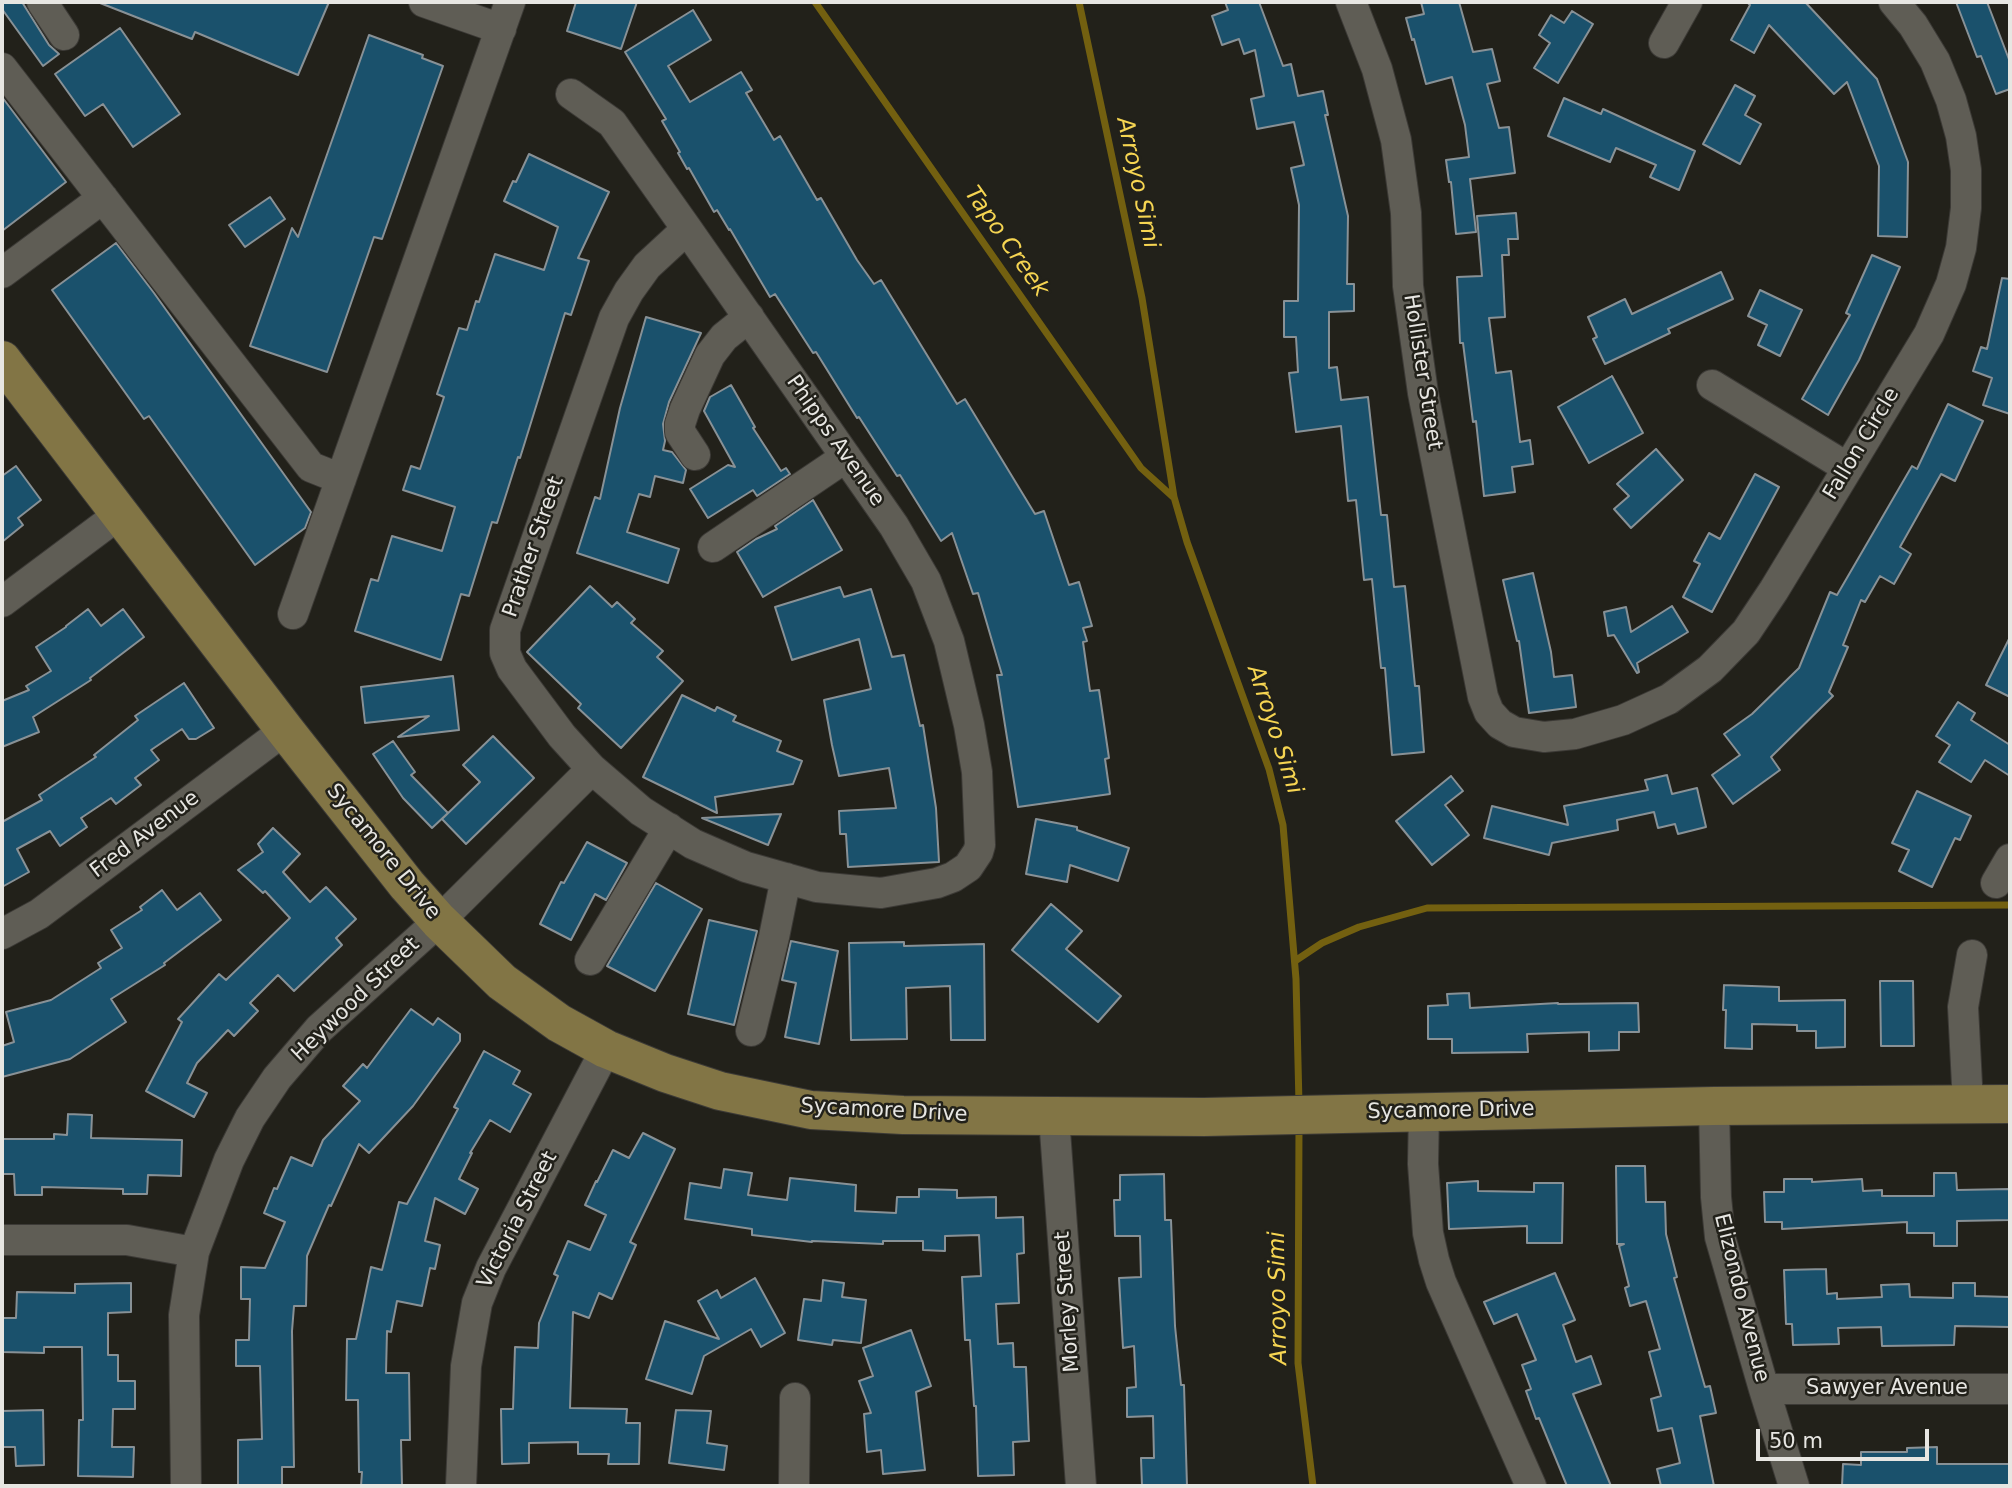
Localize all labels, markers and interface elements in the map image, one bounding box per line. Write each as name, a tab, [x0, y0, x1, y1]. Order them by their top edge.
water label: Arroyo Simi	[1110, 115, 1164, 251]
water label: Tapo Creek	[958, 181, 1054, 303]
street label: Hollister Street	[1397, 292, 1447, 452]
street label: Phipps Avenue	[780, 371, 890, 511]
street label: Fallon Circle	[1819, 383, 1905, 505]
street label: Prather Street	[498, 473, 570, 621]
water label: Arroyo Simi	[1240, 662, 1308, 798]
street label: Sycamore Drive	[321, 779, 445, 925]
street label: Fred Avenue	[86, 786, 204, 884]
street label: Heywood Street	[287, 933, 425, 1067]
street label: Sycamore Drive	[800, 1094, 968, 1128]
street label: Sycamore Drive	[1367, 1097, 1535, 1125]
street label: Victoria Street	[473, 1147, 563, 1293]
street label: Elizondo Avenue	[1708, 1211, 1774, 1385]
street label: Morley Street	[1051, 1231, 1085, 1373]
water label: Arroyo Simi	[1264, 1231, 1294, 1365]
street label: Sawyer Avenue	[1806, 1376, 1968, 1402]
scale bar	[1760, 1414, 1933, 1458]
text: 50 m	[1769, 1429, 1823, 1453]

